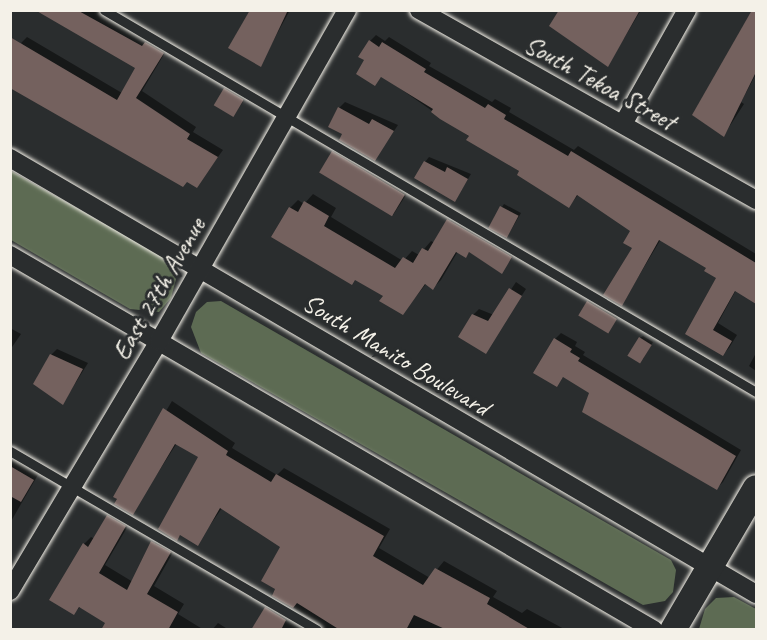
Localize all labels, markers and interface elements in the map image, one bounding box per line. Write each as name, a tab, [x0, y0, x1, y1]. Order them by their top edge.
street label: South Tekoa Street	[519, 29, 681, 137]
street label: East 27th Avenue	[106, 212, 212, 366]
street label: South Manito Boulevard	[297, 287, 495, 423]

